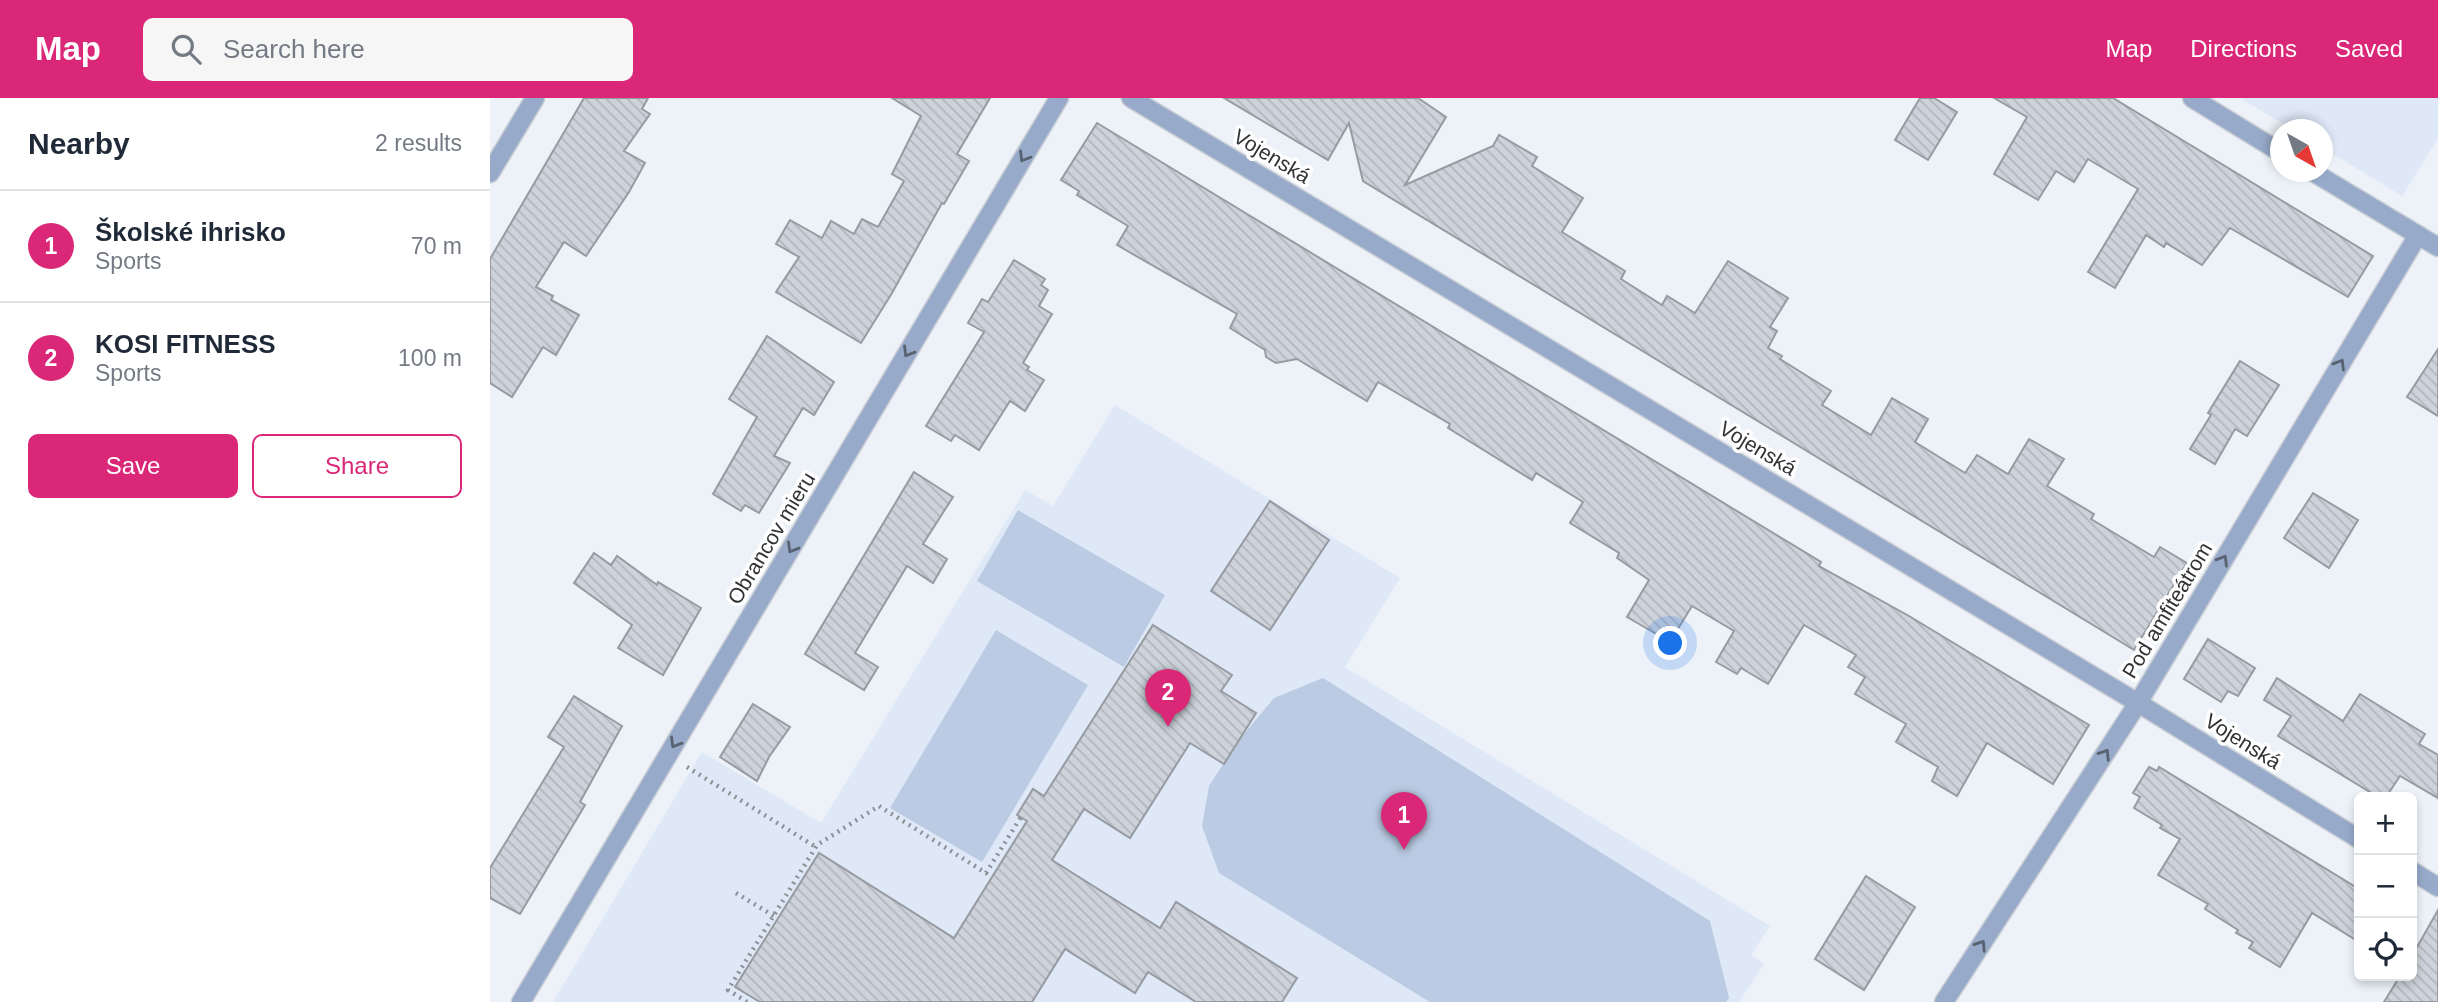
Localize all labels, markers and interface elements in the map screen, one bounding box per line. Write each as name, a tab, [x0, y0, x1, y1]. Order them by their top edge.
search box	[143, 18, 633, 81]
text: Map	[35, 30, 101, 67]
icon: search	[167, 30, 205, 68]
text: Search here	[223, 34, 365, 64]
text: Map	[2106, 35, 2152, 62]
text: Directions	[2190, 35, 2297, 62]
text: Saved	[2335, 35, 2403, 62]
north arrow	[2270, 119, 2333, 182]
street label: Vojenská	[1230, 124, 1315, 188]
text: Nearby	[28, 127, 130, 160]
text: 2 results	[375, 130, 462, 156]
one-way arrow	[1020, 149, 1033, 162]
text: Školské ihrisko	[95, 217, 286, 247]
text: 1	[45, 233, 57, 259]
text: 70 m	[411, 233, 462, 259]
text: Sports	[95, 248, 161, 274]
text: KOSI FITNESS	[95, 329, 276, 359]
text: 2	[45, 345, 57, 371]
text: 100 m	[398, 345, 462, 371]
one-way arrow	[903, 345, 916, 358]
one-way arrow	[2332, 359, 2345, 372]
text: Sports	[95, 360, 161, 386]
street label: Vojenská	[1716, 416, 1801, 480]
button: Save	[28, 434, 238, 498]
button: Share	[252, 434, 462, 498]
street label: Obrancov mieru	[723, 468, 819, 608]
street label: Pod amfiteátrom	[2117, 538, 2217, 682]
one-way arrow	[787, 540, 800, 553]
one-way arrow	[2215, 554, 2228, 567]
your location	[1653, 626, 1687, 660]
pin: 2	[1145, 669, 1191, 727]
street label: Vojenská	[2201, 709, 2286, 774]
one-way arrow	[670, 736, 683, 749]
one-way arrow	[2097, 749, 2109, 762]
pin: 1	[1381, 792, 1427, 850]
map controls	[2354, 792, 2417, 981]
button: +	[2354, 792, 2417, 855]
button: −	[2354, 855, 2417, 918]
button: locate	[2354, 918, 2417, 981]
one-way arrow	[1973, 939, 1986, 952]

